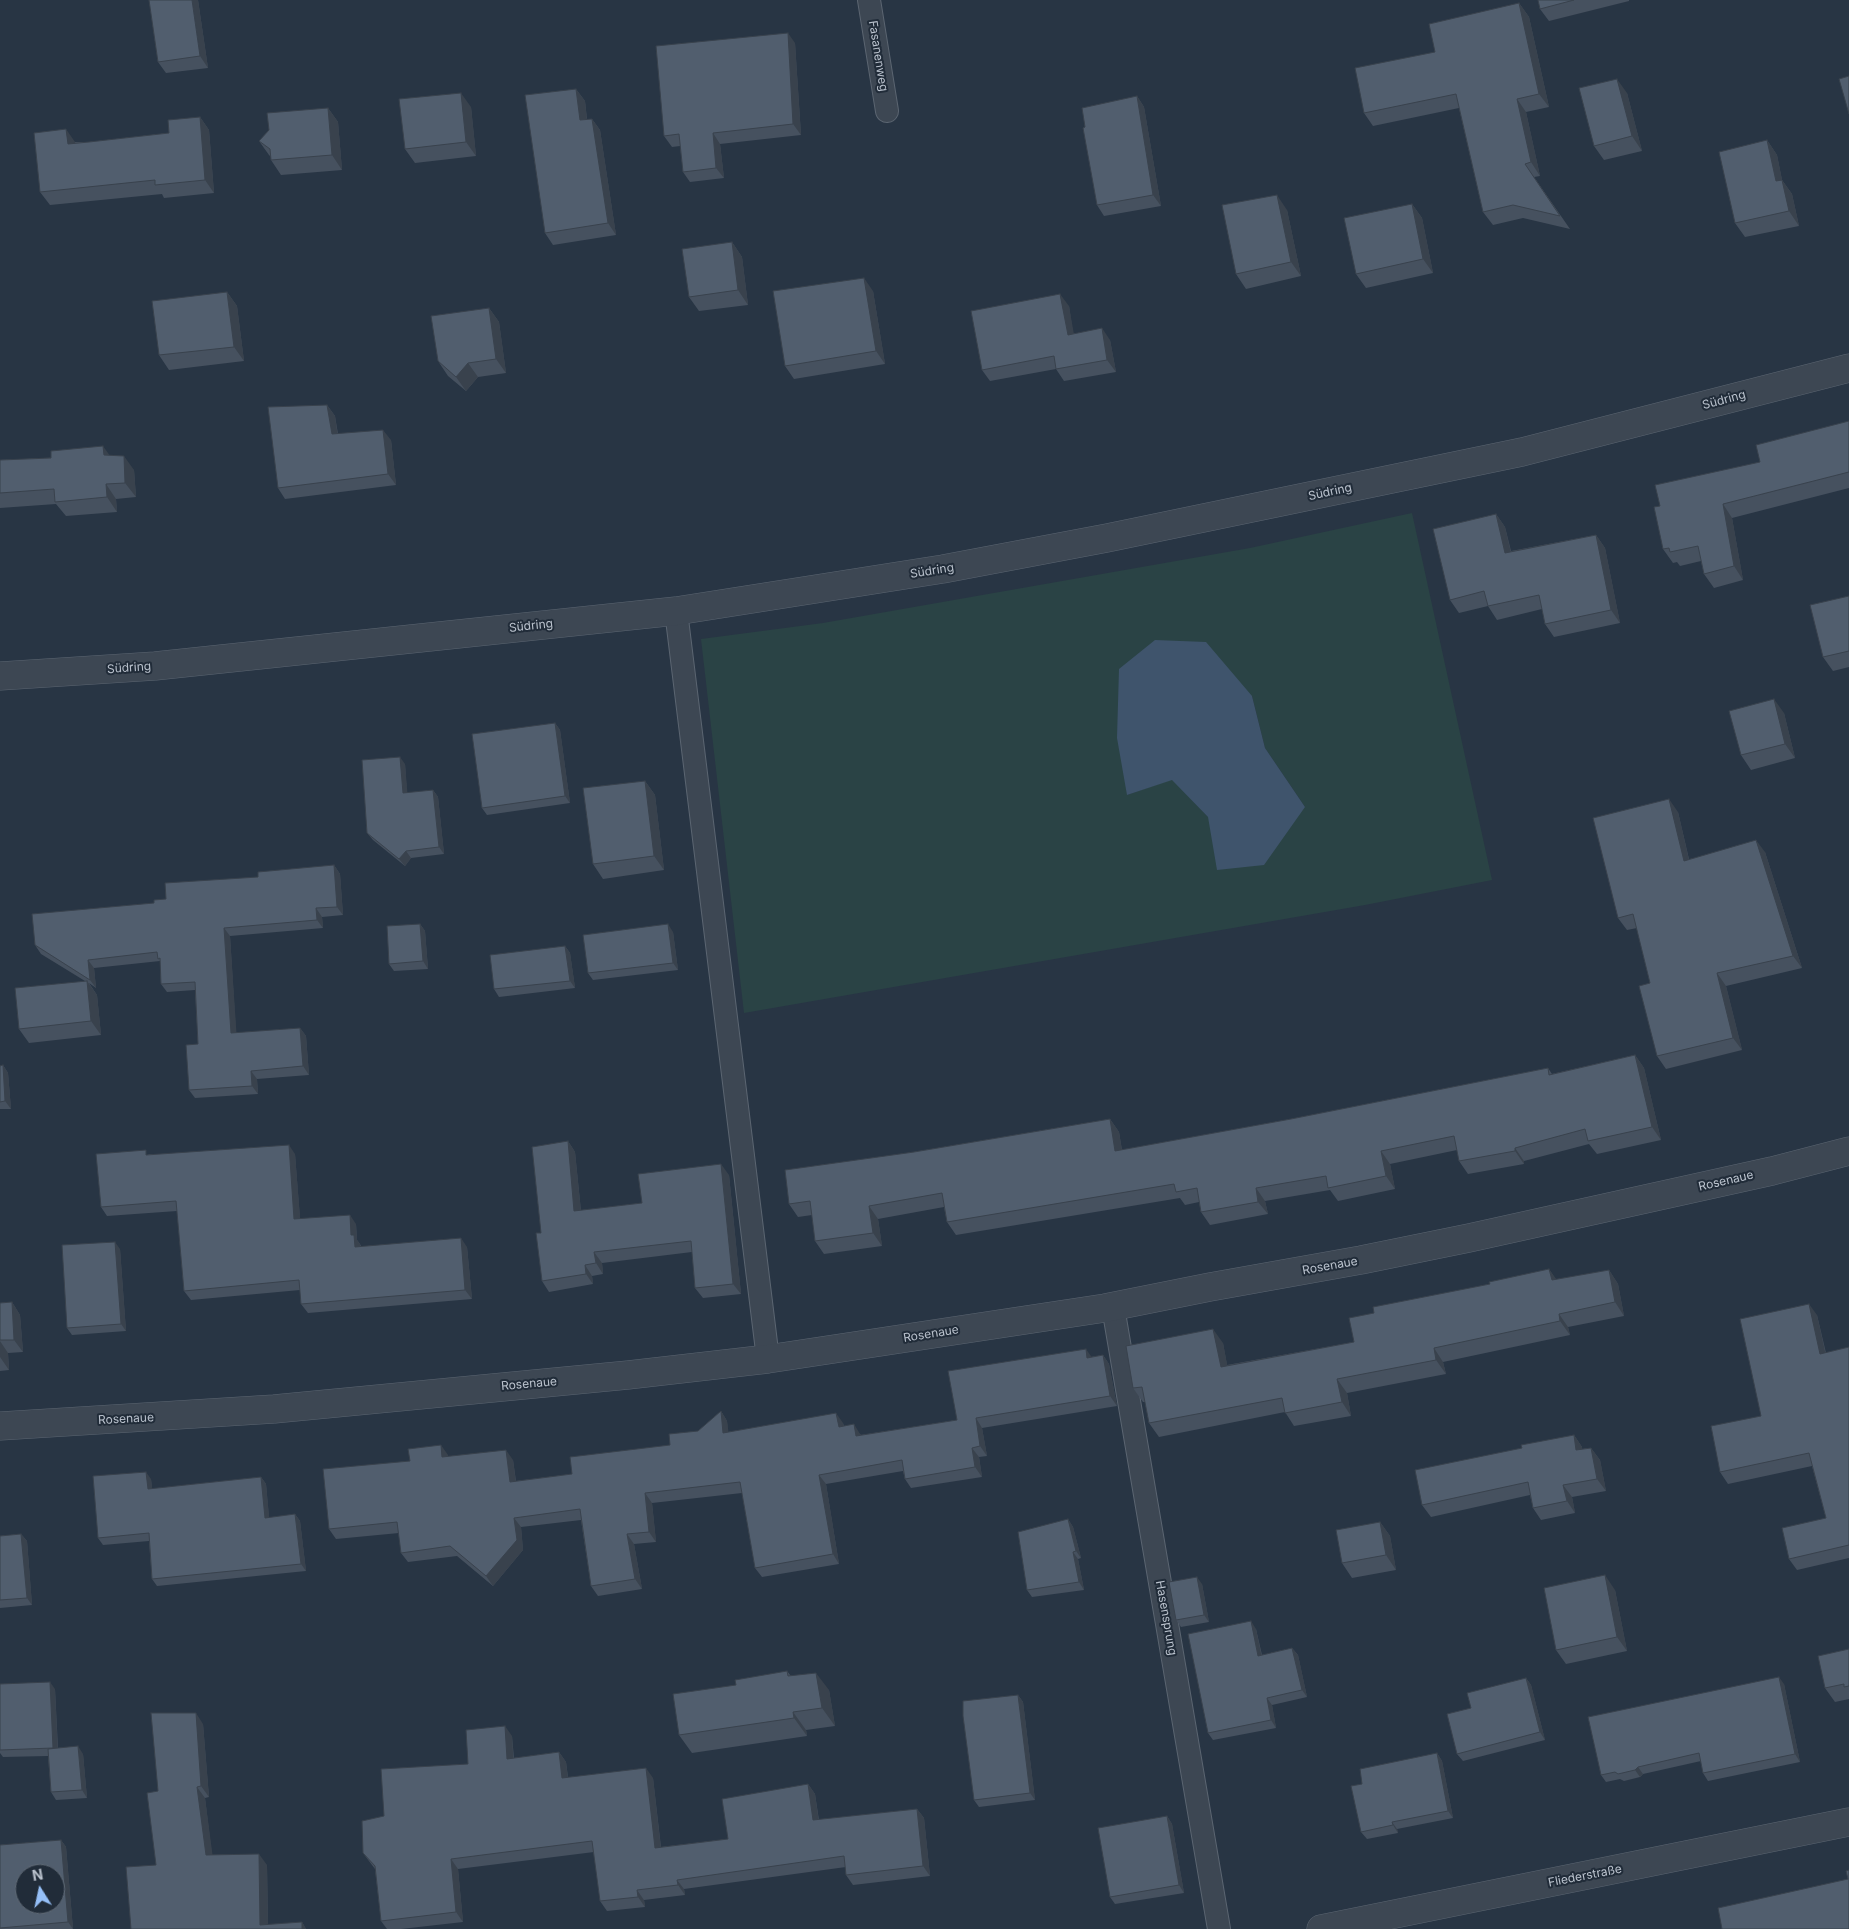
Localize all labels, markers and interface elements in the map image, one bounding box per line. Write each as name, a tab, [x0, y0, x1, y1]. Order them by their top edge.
street label: Fasanenweg	[865, 19, 891, 93]
street label: Südring	[1701, 387, 1747, 413]
street label: Südring	[1307, 480, 1353, 504]
street label: Südring	[909, 560, 955, 582]
street label: Südring	[508, 617, 554, 635]
street label: Südring	[106, 659, 152, 677]
street label: Rosenaue	[1697, 1168, 1755, 1194]
street label: Rosenaue	[1301, 1254, 1359, 1278]
street label: Rosenaue	[902, 1323, 960, 1345]
street label: Rosenaue	[500, 1374, 558, 1394]
street label: Rosenaue	[98, 1410, 154, 1428]
street label: Hasensprung	[1152, 1579, 1180, 1657]
street label: Fliederstraße	[1547, 1862, 1623, 1890]
north arrow	[15, 1864, 65, 1914]
text: N	[31, 1865, 44, 1884]

